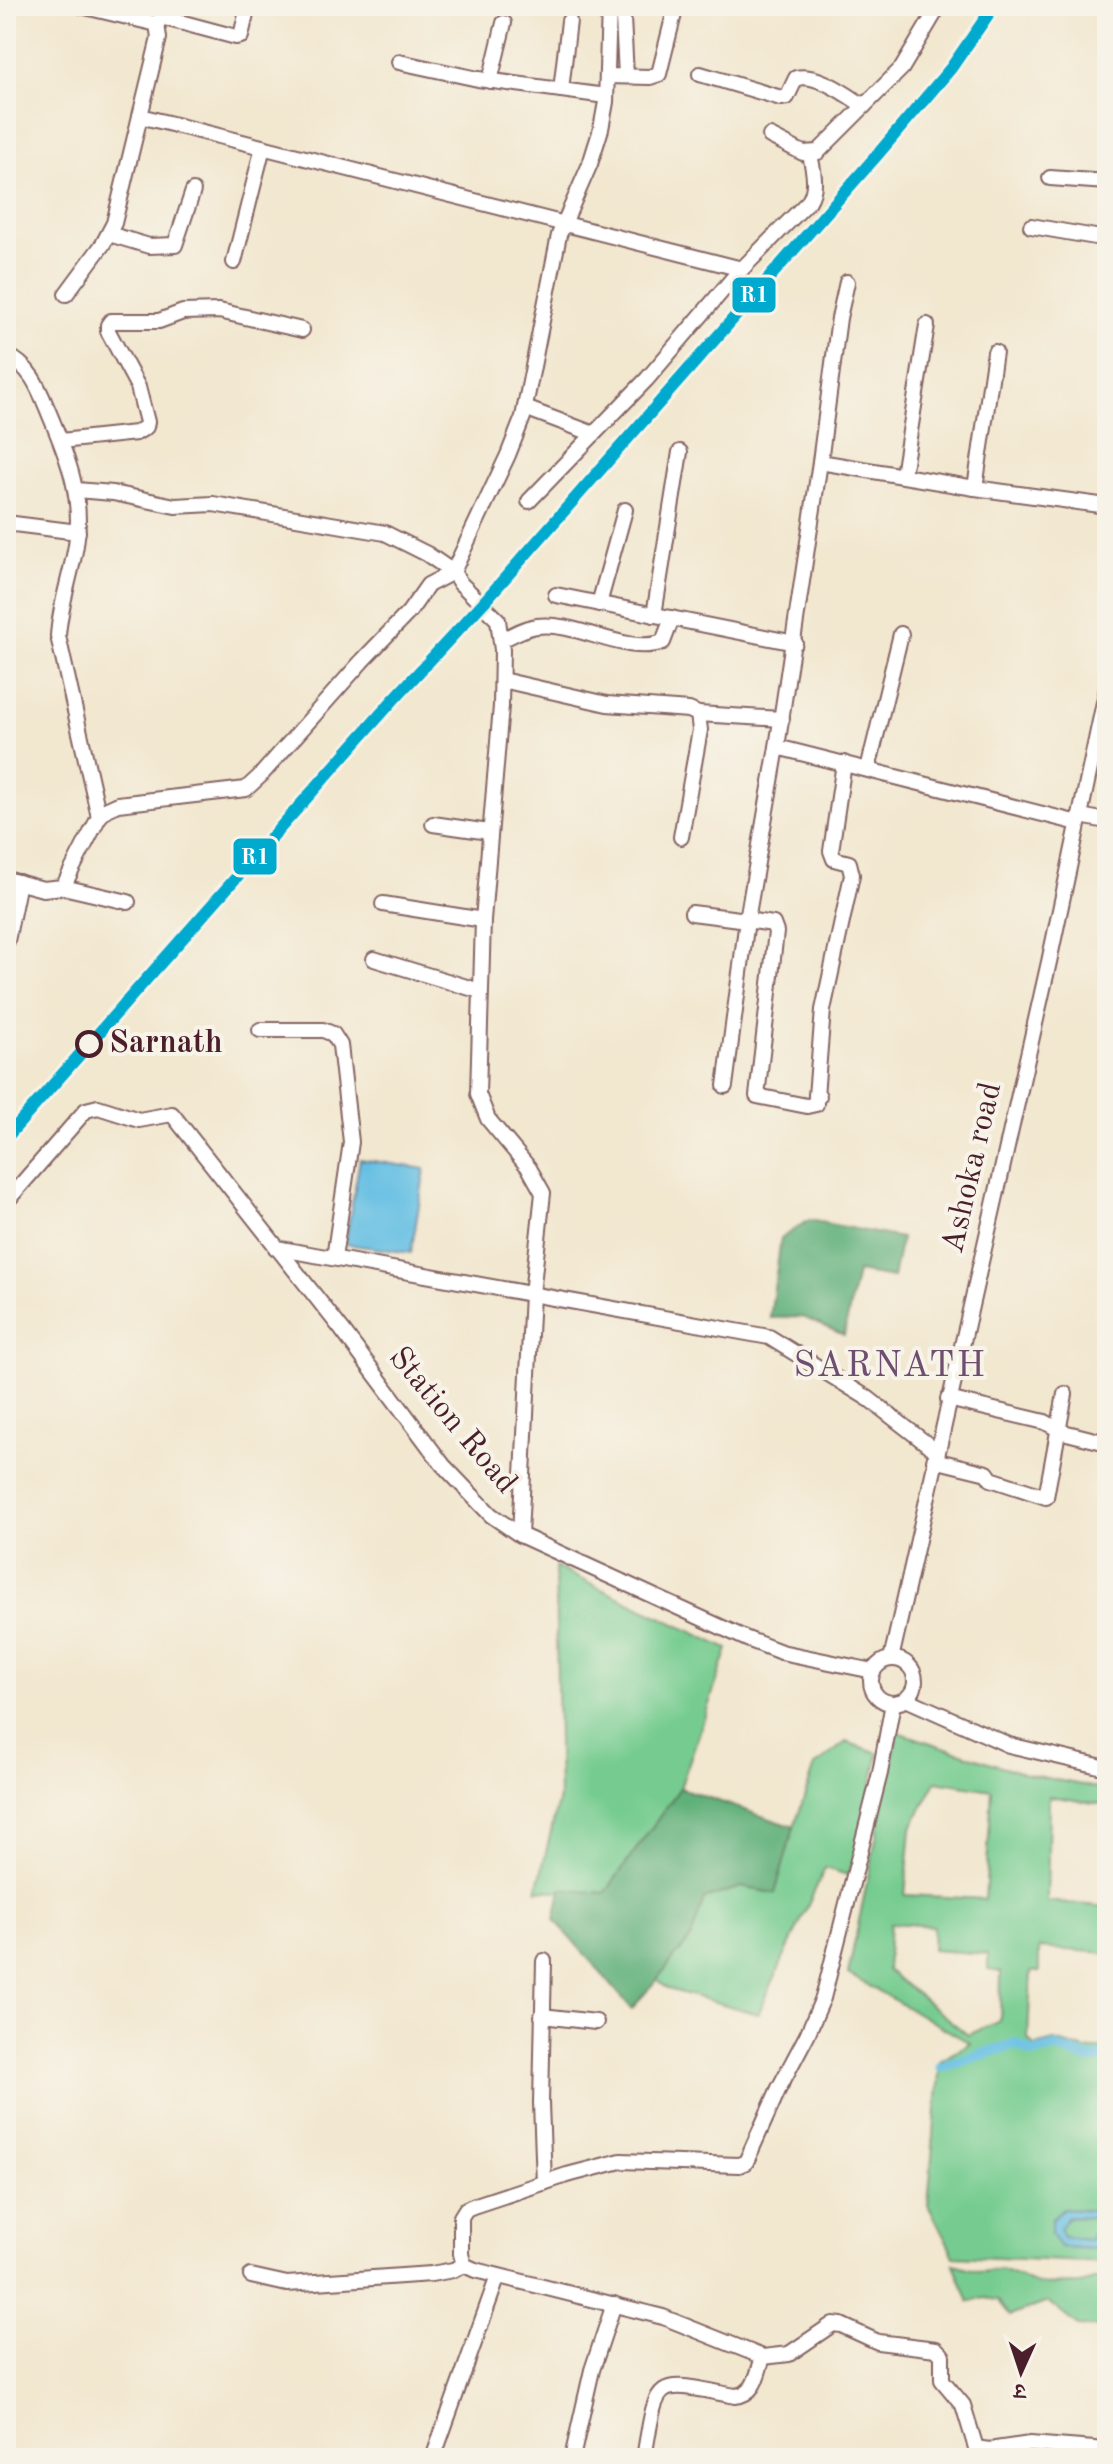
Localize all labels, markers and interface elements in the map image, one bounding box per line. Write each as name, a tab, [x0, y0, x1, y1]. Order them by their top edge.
line badge: R1	[731, 276, 777, 314]
text: R1	[740, 285, 768, 307]
line badge: R1	[232, 837, 278, 876]
text: R1	[241, 847, 269, 869]
place label: Sarnath	[109, 1028, 223, 1060]
marker: Sarnath	[76, 1031, 102, 1057]
street label: Ashoka road	[938, 1079, 1008, 1257]
street label: Station Road	[382, 1342, 522, 1500]
district label: SARNATH	[793, 1349, 987, 1385]
north arrow	[981, 2332, 1061, 2412]
text: उ	[1012, 2379, 1028, 2401]

